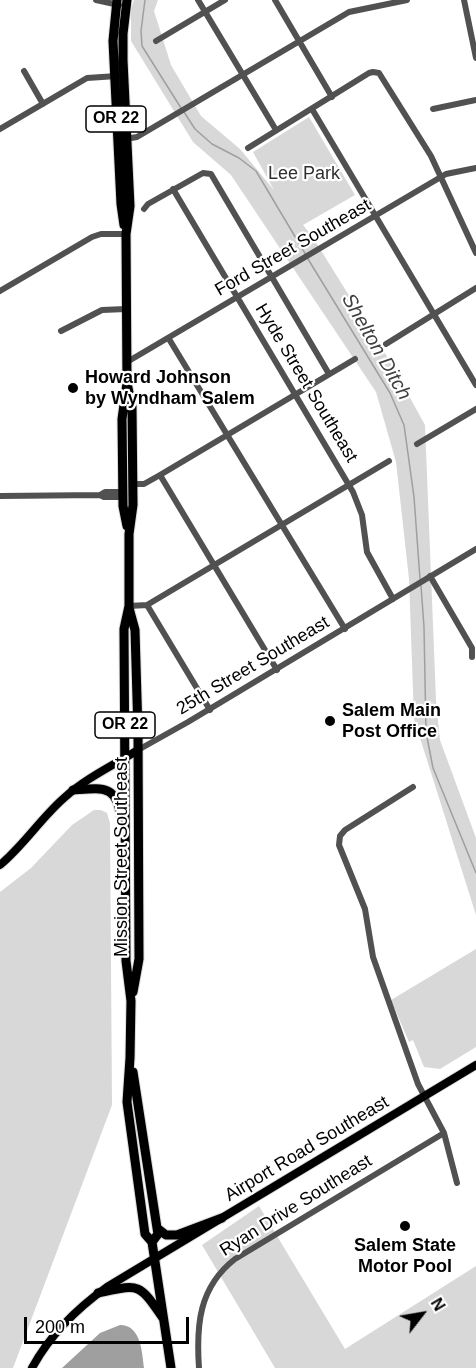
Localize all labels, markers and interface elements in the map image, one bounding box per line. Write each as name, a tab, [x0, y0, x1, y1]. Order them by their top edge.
road number: OR 22	[86, 106, 146, 132]
park label: Lee Park	[268, 163, 340, 185]
street label: Ford Street Southeast	[211, 195, 375, 301]
water label: Shelton Ditch	[336, 289, 416, 405]
street label: Hyde Street Southeast	[250, 300, 362, 466]
place label: Howard Johnson by Wyndham Salem	[85, 367, 255, 410]
marker: Howard Johnson by Wyndham Salem	[66, 381, 80, 395]
street label: 25th Street Southeast	[173, 612, 333, 720]
place label: Salem Main Post Office	[342, 700, 441, 742]
road number: OR 22	[95, 712, 155, 738]
marker: Salem Main Post Office	[323, 714, 337, 728]
street label: Mission Street Southeast	[111, 757, 133, 957]
street label: Airport Road Southeast	[221, 1092, 393, 1206]
street label: Ryan Drive Southeast	[216, 1150, 376, 1262]
marker: Salem State Motor Pool	[398, 1219, 412, 1233]
place label: Salem State Motor Pool	[354, 1235, 456, 1278]
north arrow	[392, 1284, 452, 1344]
text: N	[428, 1295, 448, 1314]
scale bar	[27, 1305, 192, 1343]
text: 200 m	[35, 1317, 85, 1337]

